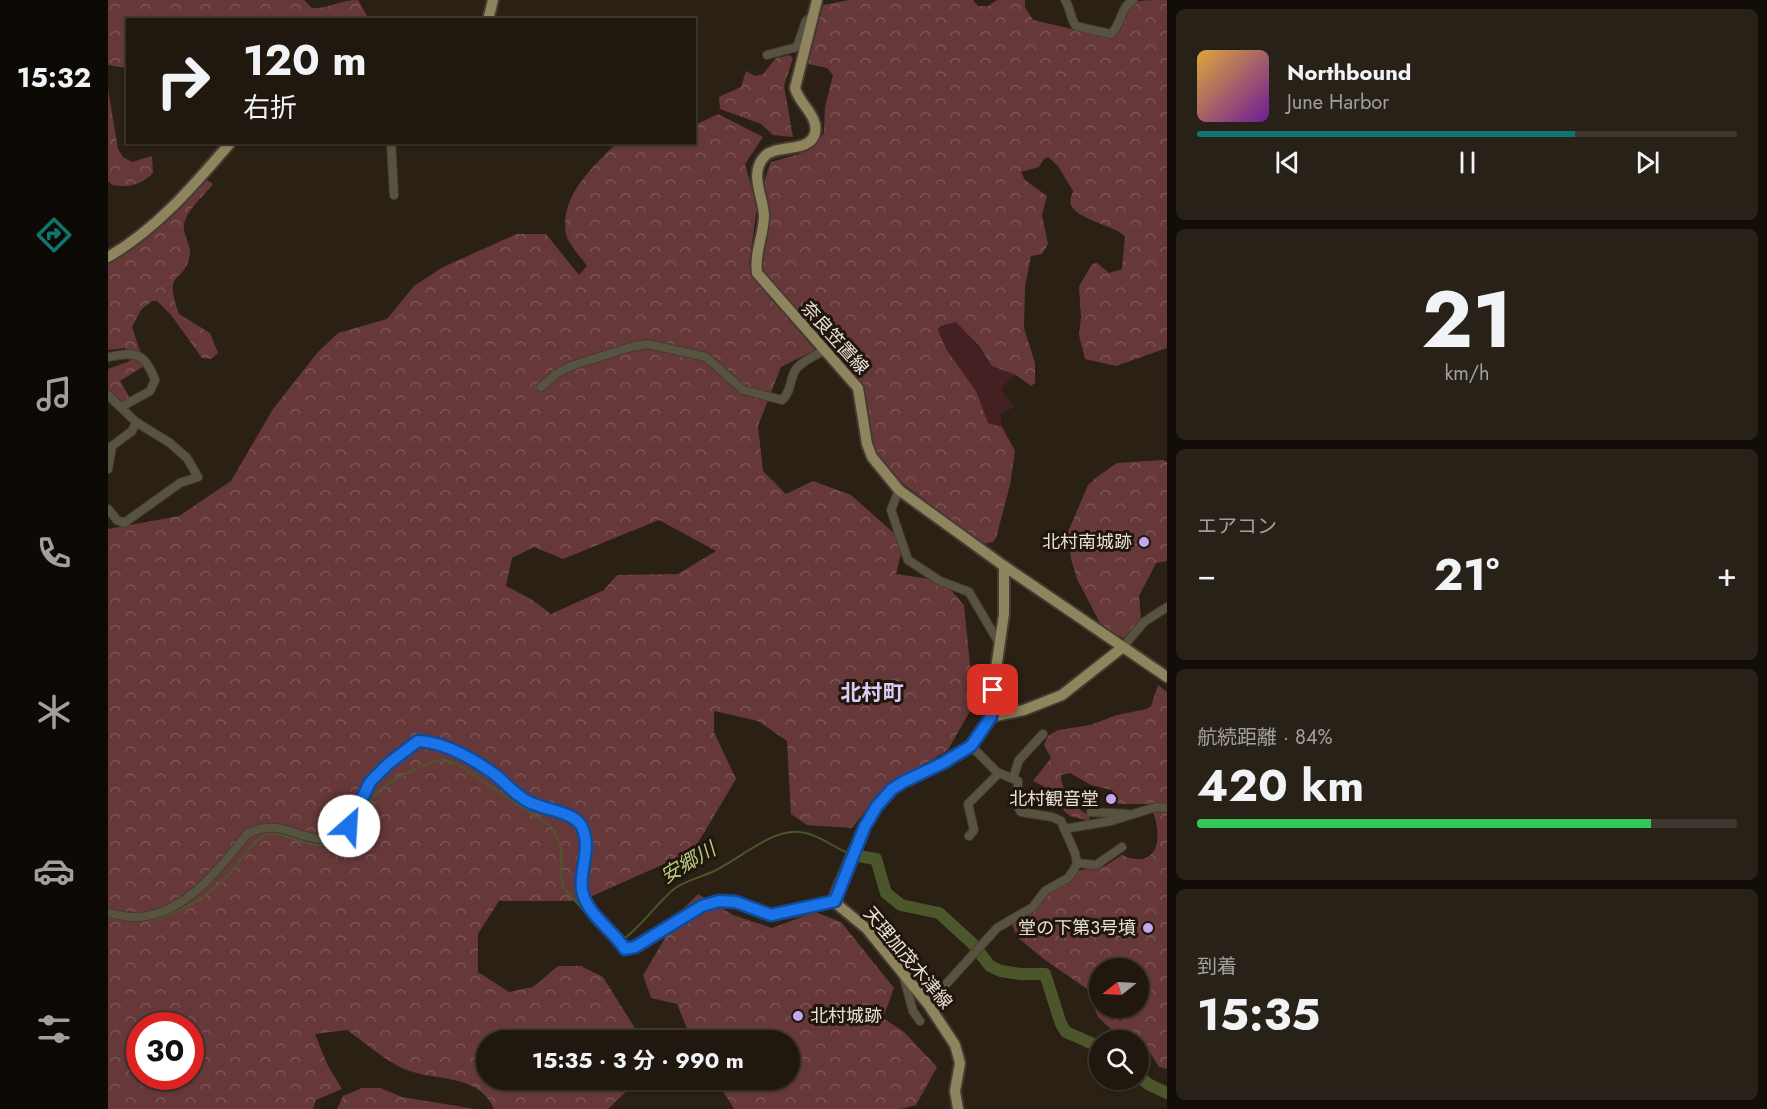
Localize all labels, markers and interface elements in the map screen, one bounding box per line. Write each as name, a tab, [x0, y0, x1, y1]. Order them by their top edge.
text: 120 m	[243, 30, 367, 91]
icon: right	[144, 42, 222, 120]
text: Northbound	[1287, 56, 1411, 88]
text: 15:32	[17, 58, 91, 97]
text: 右折	[243, 88, 297, 127]
text: June Harbor	[1287, 88, 1389, 117]
icon: previous	[1271, 146, 1304, 179]
icon: pause	[1451, 146, 1484, 179]
icon: next	[1631, 146, 1664, 179]
icon: directions	[33, 214, 75, 256]
text: 21	[1422, 264, 1512, 376]
street label: 奈良笠置線	[795, 296, 875, 380]
text: km/h	[1444, 359, 1490, 388]
icon: music	[33, 373, 75, 415]
text: エアコン	[1197, 512, 1277, 541]
place label: 北村南城跡	[1042, 529, 1132, 555]
icon: phone	[33, 532, 75, 574]
marker: 北村南城跡	[1137, 535, 1151, 549]
text: 21°	[1434, 542, 1499, 607]
text: −	[1197, 551, 1216, 598]
text: +	[1717, 551, 1737, 598]
pin	[967, 664, 1018, 715]
icon: arrive	[976, 673, 1009, 706]
district label: 北村町	[841, 678, 904, 708]
icon: climate	[33, 691, 75, 733]
text: 航続距離 · 84%	[1197, 723, 1333, 752]
text: 420 km	[1197, 753, 1364, 818]
place label: 北村観音堂	[1009, 786, 1099, 812]
marker: 北村観音堂	[1104, 792, 1118, 806]
position arrow	[317, 794, 381, 858]
water label: 安郷川	[655, 834, 723, 891]
icon: car	[33, 850, 75, 892]
street label: 天理加茂木津線	[858, 901, 958, 1015]
place label: 堂の下第3号墳	[1018, 915, 1136, 941]
marker: 堂の下第3号墳	[1141, 921, 1155, 935]
text: 到着	[1197, 952, 1237, 981]
north arrow	[1089, 958, 1149, 1018]
map controls	[1089, 958, 1149, 1090]
text: 15:35	[1197, 982, 1320, 1047]
place label: 北村城跡	[810, 1003, 882, 1029]
icon: filters	[33, 1008, 75, 1050]
marker: 北村城跡	[791, 1009, 805, 1023]
speed limit sign: 30	[126, 1012, 204, 1090]
button: search	[1089, 1030, 1149, 1090]
text: 15:35 · 3 分 · 990 m	[532, 1044, 744, 1076]

